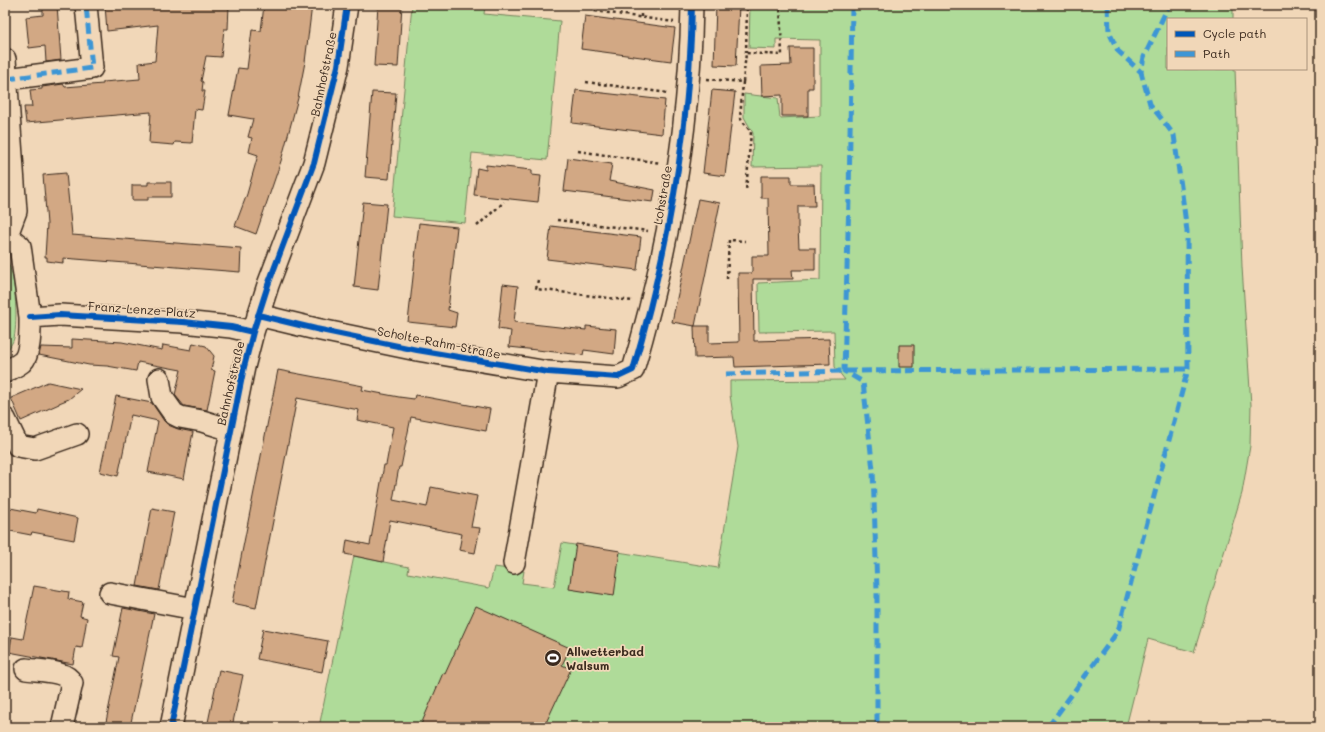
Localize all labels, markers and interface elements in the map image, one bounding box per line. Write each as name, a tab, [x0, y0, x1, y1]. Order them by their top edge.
legend	[1167, 18, 1307, 70]
text: Cycle path	[1203, 25, 1266, 41]
street label: Bahnhofstraße	[306, 30, 340, 118]
text: Path	[1203, 45, 1230, 61]
street label: Lohstraße	[649, 164, 675, 226]
street label: Franz-Lenze-Platz	[88, 297, 197, 321]
street label: Scholte-Rahm-Straße	[376, 322, 502, 362]
street label: Bahnhofstraße	[212, 339, 248, 427]
place label: Allwetterbad Walsum	[566, 643, 644, 673]
sports icon: Allwetterbad Walsum	[543, 648, 563, 668]

